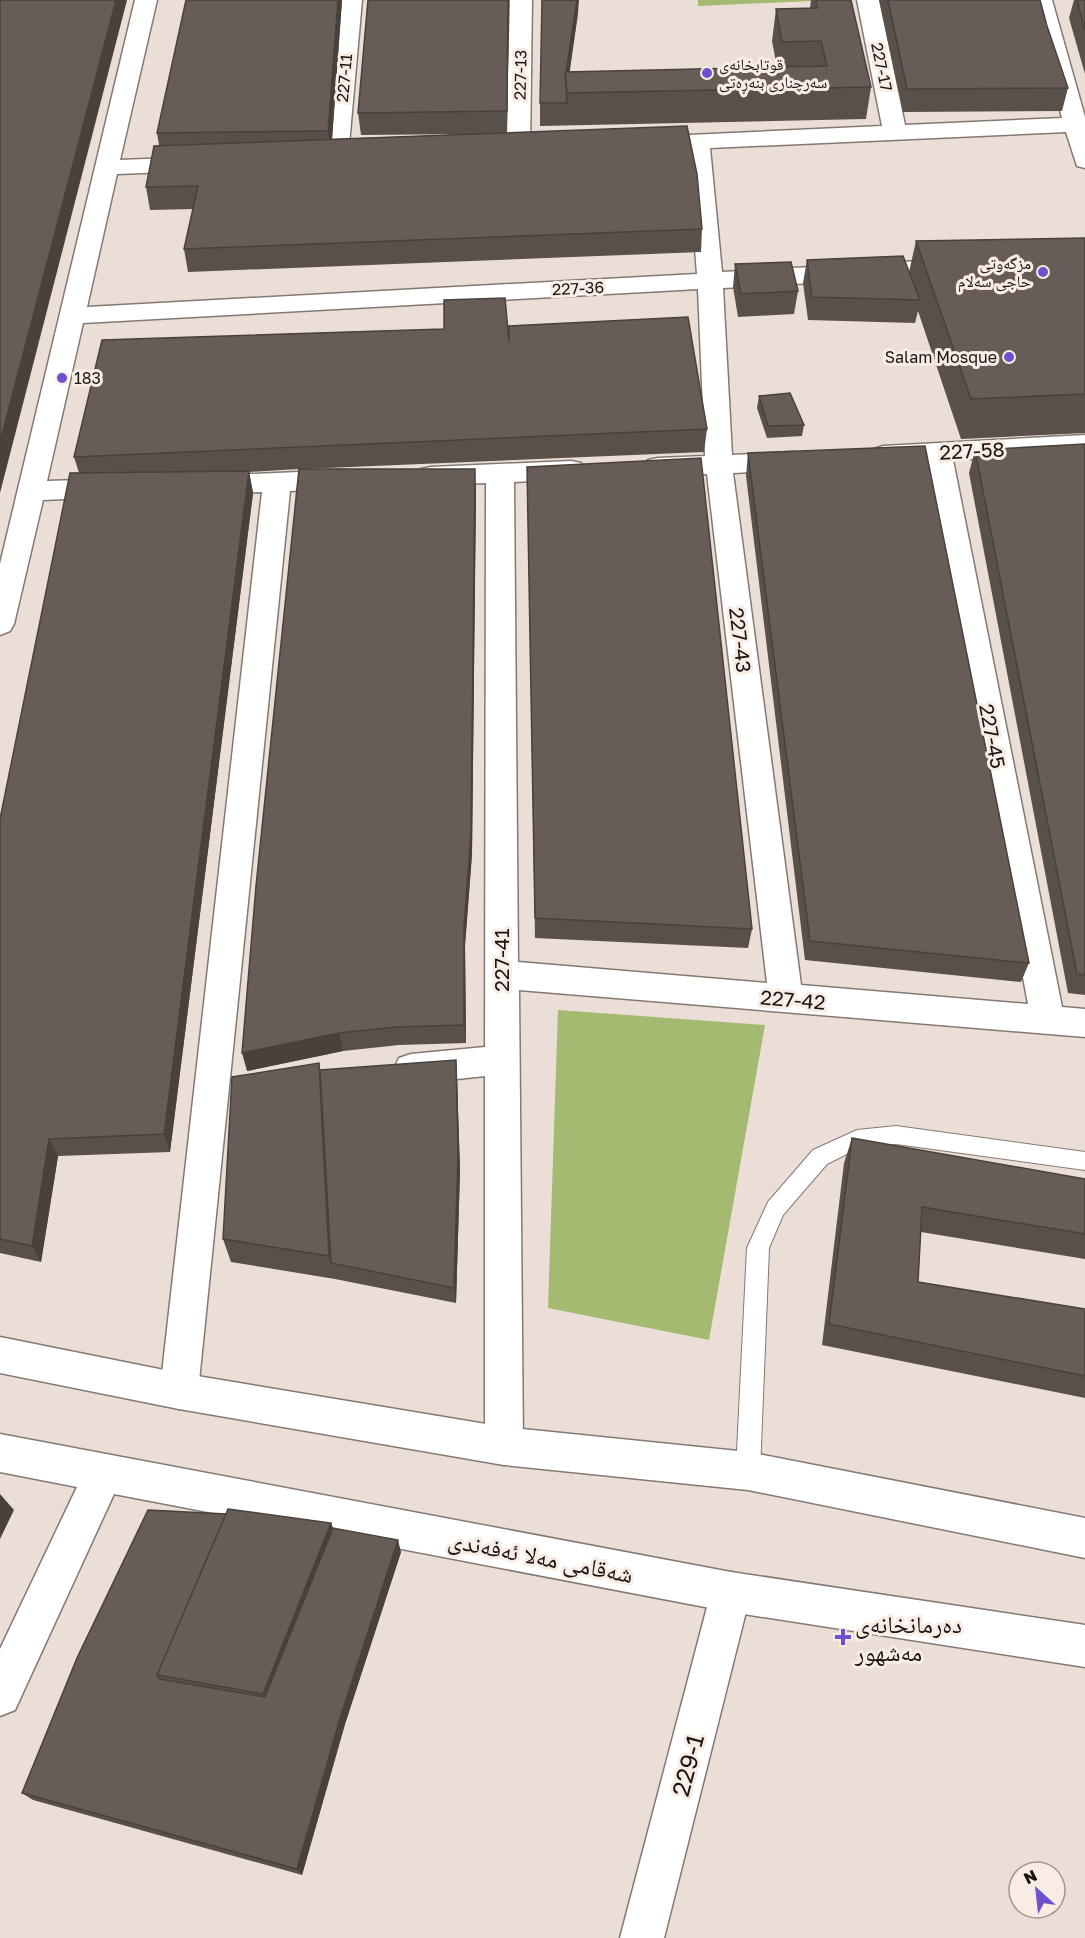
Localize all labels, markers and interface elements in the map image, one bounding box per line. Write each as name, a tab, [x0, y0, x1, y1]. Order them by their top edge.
street label: 227-17	[867, 41, 897, 93]
street label: 227-13	[510, 50, 530, 100]
street label: 227-11	[332, 53, 356, 103]
place label: قوتابخانەی سەرچناری بنەڕەتی	[719, 54, 827, 95]
marker: قوتابخانەی سەرچناری بنەڕەتی	[700, 66, 714, 80]
place label: مزگەوتی حاجی سەلام	[958, 253, 1031, 292]
marker: مزگەوتی حاجی سەلام	[1036, 265, 1050, 279]
street label: 227-36	[551, 277, 605, 299]
place label: Salam Mosque	[885, 347, 997, 367]
marker: Salam Mosque	[1002, 350, 1016, 364]
place label: 183	[74, 368, 101, 388]
marker: 183	[55, 371, 69, 385]
street label: 227-58	[939, 436, 1005, 464]
street label: 227-43	[725, 606, 757, 674]
street label: 227-45	[975, 702, 1011, 770]
street label: 227-41	[489, 928, 513, 992]
street label: 227-42	[759, 984, 827, 1014]
street label: شەقامی مەلا ئەفەندی	[446, 1524, 636, 1589]
place label: دەرمانخانەی مەشهور	[854, 1609, 962, 1666]
marker: دەرمانخانەی مەشهور	[836, 1630, 850, 1644]
street label: 229-1	[665, 1731, 709, 1799]
north arrow	[1007, 1860, 1067, 1920]
text: N	[1020, 1865, 1040, 1888]

